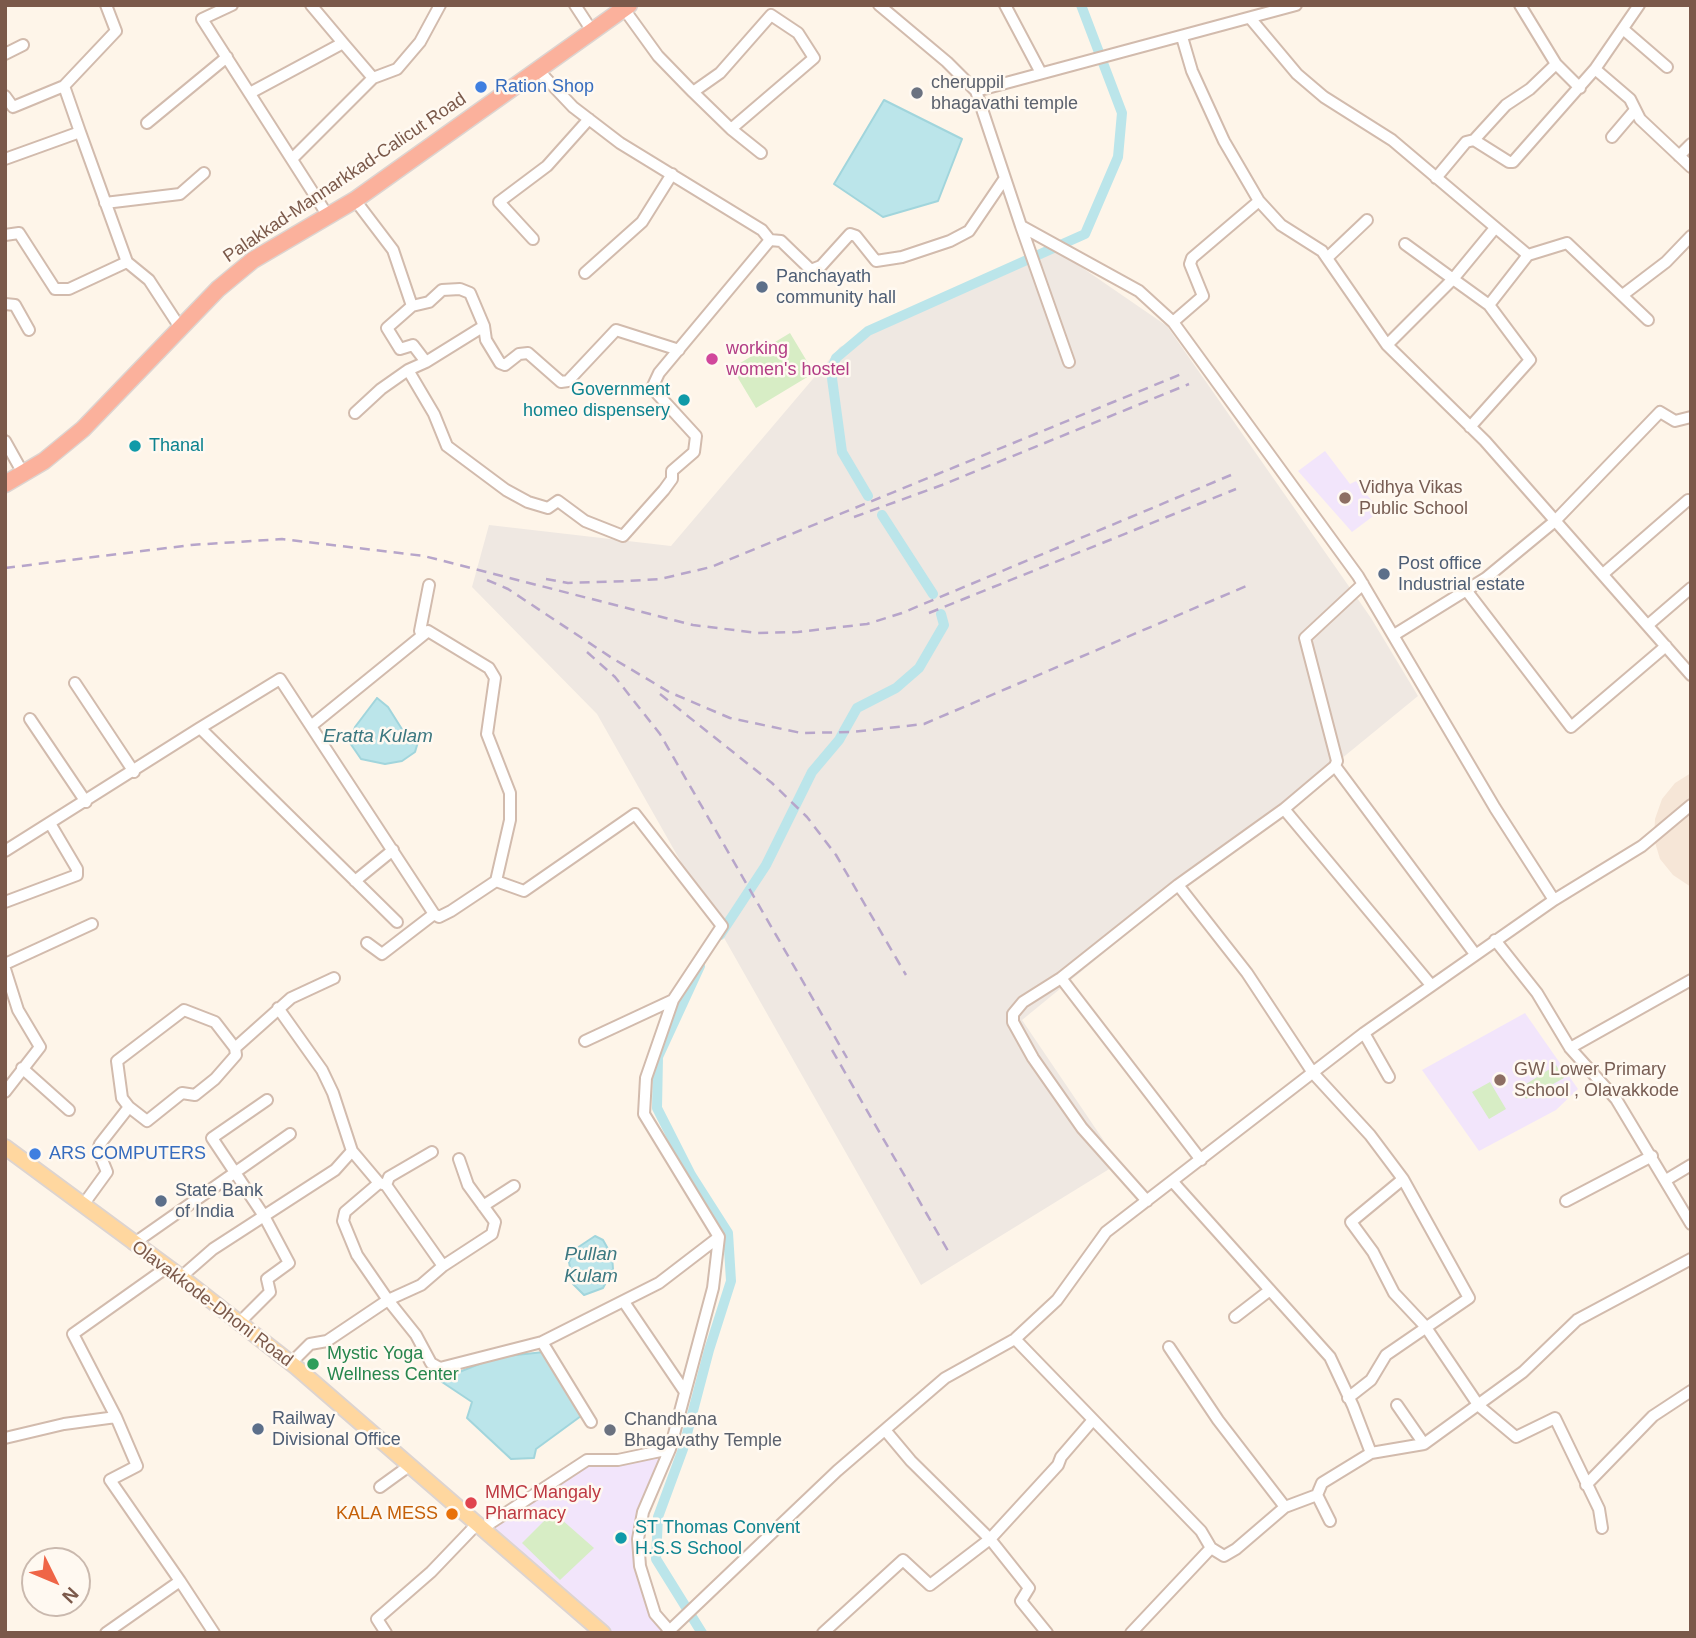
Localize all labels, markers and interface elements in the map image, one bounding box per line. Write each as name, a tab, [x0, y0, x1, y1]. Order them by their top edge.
place label: cheruppil bhagavathi temple	[931, 72, 1078, 114]
place label: Ration Shop	[495, 76, 594, 98]
marker: Ration Shop	[473, 79, 489, 95]
marker: cheruppil bhagavathi temple	[909, 85, 925, 101]
street label: Palakkad-Mannarkkad-Calicut Road	[220, 88, 470, 268]
place label: Panchayath community hall	[776, 266, 896, 308]
marker: Panchayath community hall	[754, 279, 770, 295]
place label: working women's hostel	[726, 338, 849, 380]
marker: working women's hostel	[704, 351, 720, 367]
place label: Government homeo dispensery	[523, 379, 670, 422]
marker: Government homeo dispensery	[676, 392, 692, 408]
place label: Thanal	[149, 435, 204, 457]
marker: Thanal	[127, 438, 143, 454]
place label: Vidhya Vikas Public School	[1359, 477, 1468, 520]
marker: Vidhya Vikas Public School	[1337, 490, 1353, 506]
place label: Post office Industrial estate	[1398, 553, 1525, 596]
marker: Post office Industrial estate	[1376, 566, 1392, 582]
water label: Eratta Kulam	[323, 726, 433, 748]
place label: GW Lower Primary School , Olavakkode	[1514, 1059, 1679, 1102]
marker: GW Lower Primary School , Olavakkode	[1492, 1072, 1508, 1088]
place label: ARS COMPUTERS	[49, 1143, 206, 1165]
marker: ARS COMPUTERS	[27, 1146, 43, 1162]
place label: State Bank of India	[175, 1180, 263, 1222]
marker: State Bank of India	[153, 1193, 169, 1209]
street label: Olavakkode-Dhoni Road	[127, 1236, 297, 1372]
water label: Pullan Kulam	[564, 1244, 618, 1288]
place label: Mystic Yoga Wellness Center	[327, 1343, 459, 1386]
marker: Mystic Yoga Wellness Center	[305, 1356, 321, 1372]
place label: Railway Divisional Office	[272, 1408, 401, 1450]
place label: Chandhana Bhagavathy Temple	[624, 1409, 782, 1452]
marker: Railway Divisional Office	[250, 1421, 266, 1437]
marker: Chandhana Bhagavathy Temple	[602, 1422, 618, 1438]
place label: MMC Mangaly Pharmacy	[485, 1482, 601, 1524]
marker: MMC Mangaly Pharmacy	[463, 1495, 479, 1511]
place label: KALA MESS	[336, 1503, 438, 1525]
marker: KALA MESS	[444, 1506, 460, 1522]
place label: ST Thomas Convent H.S.S School	[635, 1517, 800, 1560]
marker: ST Thomas Convent H.S.S School	[613, 1530, 629, 1546]
north arrow	[21, 1547, 91, 1617]
text: N	[58, 1583, 83, 1607]

